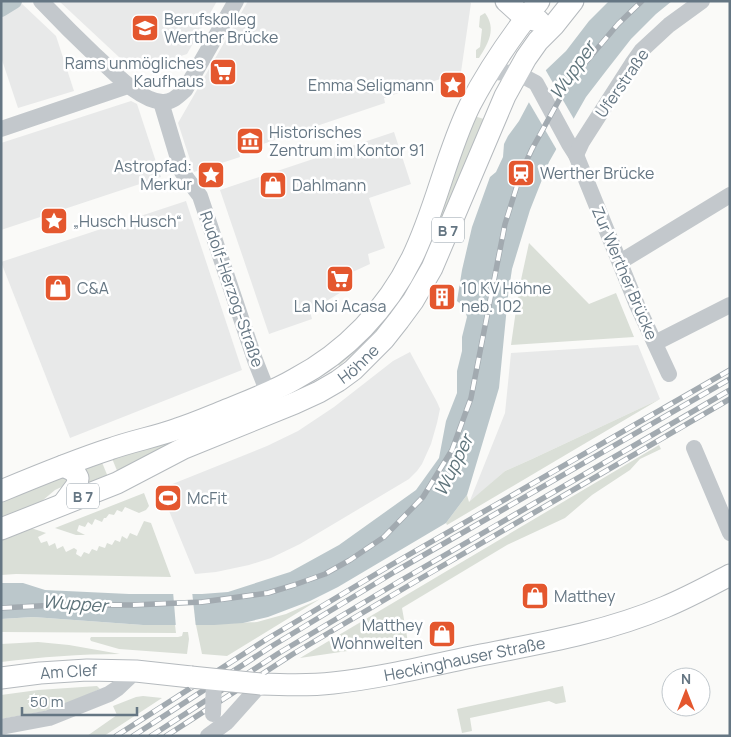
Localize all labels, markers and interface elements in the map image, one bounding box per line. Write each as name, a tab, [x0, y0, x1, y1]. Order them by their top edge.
place label: Berufskolleg Werther Brücke	[164, 8, 278, 48]
school or university icon: Berufskolleg Werther Brücke	[130, 13, 160, 43]
water label: Wupper	[543, 34, 602, 104]
street label: Uferstraße	[590, 44, 654, 122]
place label: Rams unmögliches Kaufhaus	[65, 52, 204, 92]
supermarket icon: Rams unmögliches Kaufhaus	[208, 57, 238, 87]
place icon: Emma Seligmann	[438, 70, 468, 100]
place label: Emma Seligmann	[308, 74, 434, 96]
place label: Historisches Zentrum im Kontor 91	[269, 121, 425, 161]
museum icon: Historisches Zentrum im Kontor 91	[235, 126, 265, 156]
place label: Astropfad: Merkur	[114, 155, 192, 195]
station icon: Werther Brücke	[506, 158, 536, 188]
place icon: Astropfad: Merkur	[196, 160, 226, 190]
place label: Werther Brücke	[540, 162, 654, 184]
shop icon: Dahlmann	[258, 170, 288, 200]
place label: Dahlmann	[292, 174, 366, 196]
street label: Zur Werther Brücke	[587, 203, 663, 343]
place icon: „Husch Husch“	[39, 206, 69, 236]
street label: Rudolf-Herzog-Straße	[195, 208, 269, 370]
place label: „Husch Husch“	[73, 210, 182, 232]
road number: B 7	[432, 218, 464, 242]
supermarket icon: La Noi Acasa	[325, 264, 355, 294]
shop icon: C&A	[43, 273, 73, 303]
place label: C&A	[77, 277, 109, 299]
place label: 10 KV Höhne neb. 102	[461, 277, 551, 317]
building icon: 10 KV Höhne neb. 102	[427, 282, 457, 312]
place label: La Noi Acasa	[294, 295, 386, 317]
street label: Höhne	[333, 339, 384, 389]
water label: Wupper	[428, 428, 479, 500]
sports icon: McFit	[153, 483, 183, 513]
road number: B 7	[67, 484, 99, 508]
place label: McFit	[187, 487, 228, 509]
shop icon: Matthey	[520, 581, 550, 611]
place label: Matthey	[554, 585, 616, 607]
water label: Wupper	[42, 589, 111, 617]
place label: Matthey Wohnwelten	[331, 614, 424, 654]
shop icon: Matthey Wohnwelten	[427, 619, 457, 649]
street label: Heckinghauser Straße	[382, 632, 547, 686]
street label: Am Clef	[39, 659, 98, 684]
north arrow	[661, 667, 711, 717]
text: N	[681, 669, 691, 688]
scale bar	[22, 684, 138, 716]
text: 50 m	[30, 691, 64, 712]

